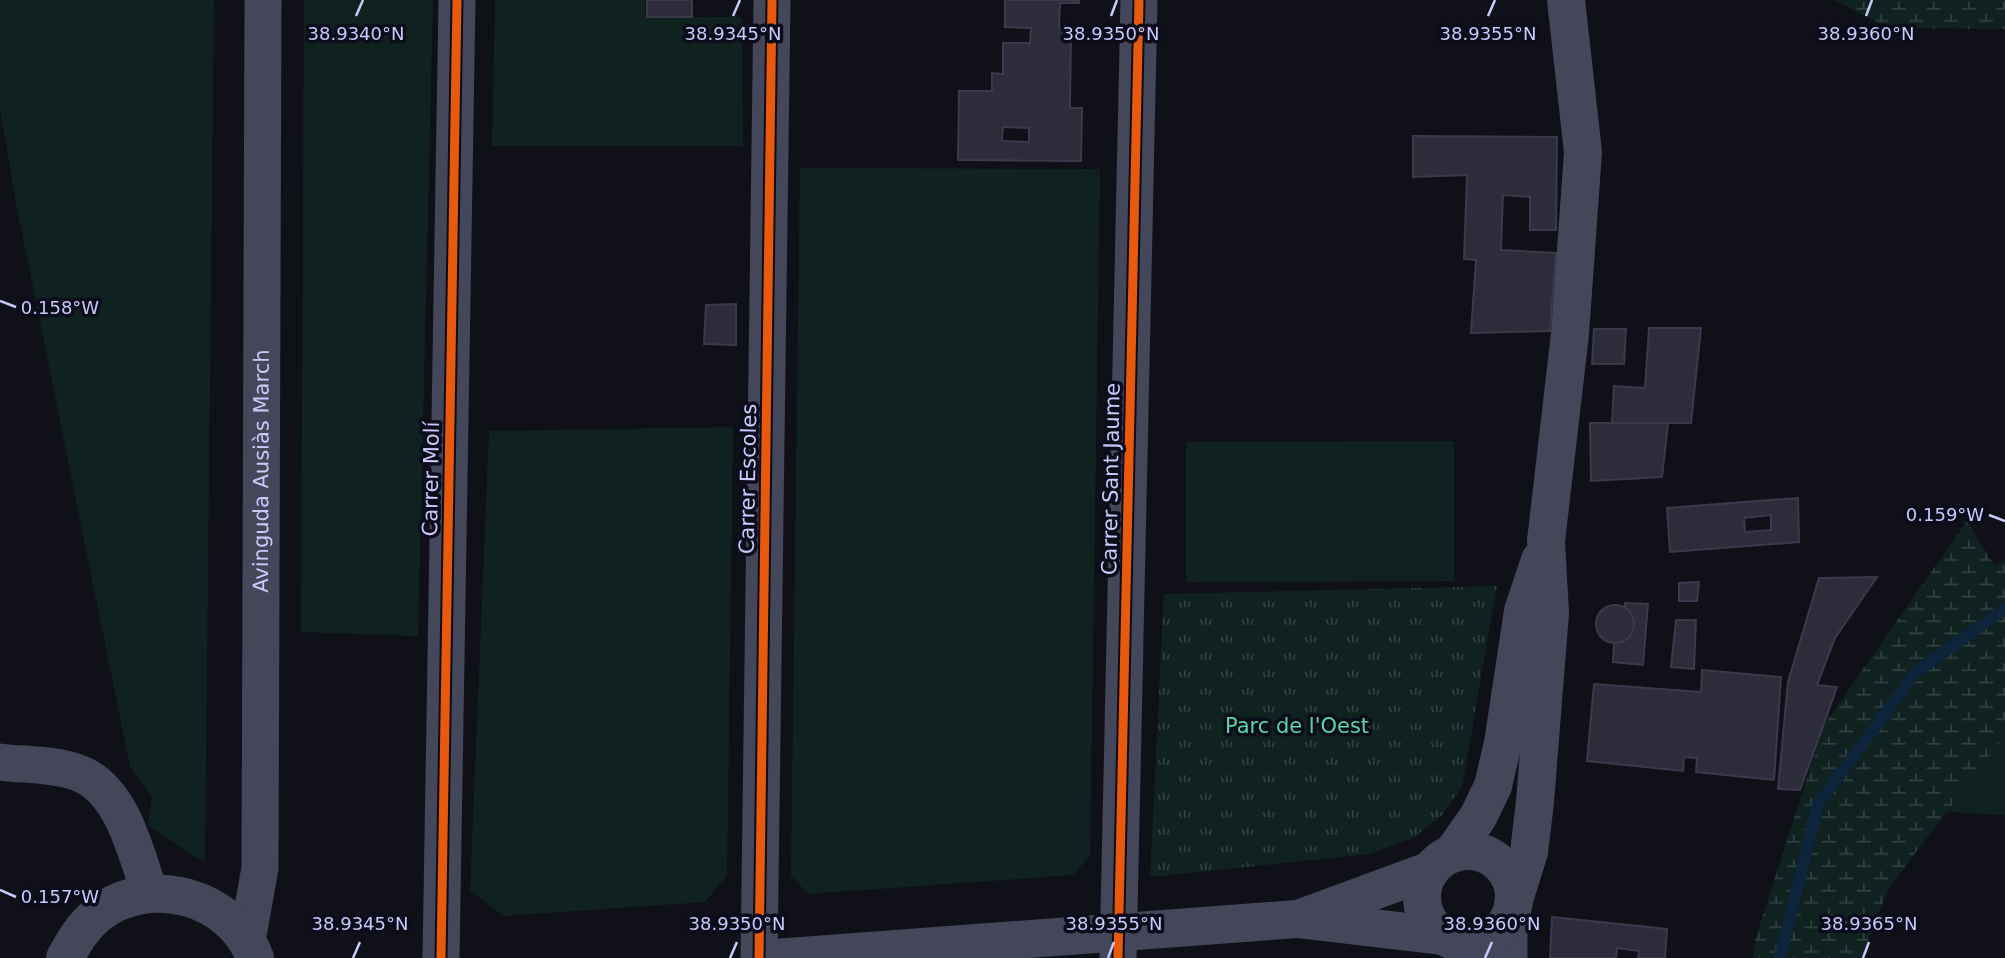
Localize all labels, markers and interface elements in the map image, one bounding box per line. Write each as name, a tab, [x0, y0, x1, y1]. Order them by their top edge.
text: 38.9340°N	[308, 23, 404, 44]
text: 38.9345°N	[685, 23, 781, 44]
text: 38.9350°N	[1063, 23, 1159, 44]
text: 38.9355°N	[1440, 23, 1536, 44]
text: 38.9360°N	[1818, 23, 1914, 44]
text: 0.158°W	[21, 297, 99, 318]
street label: Avinguda Ausiàs March	[249, 349, 274, 593]
street label: Carrer Sant Jaume	[1097, 383, 1125, 575]
street label: Carrer Escoles	[735, 404, 761, 554]
street label: Carrer Molí	[418, 420, 444, 537]
text: 0.159°W	[1906, 504, 1984, 525]
park label: Parc de l'Oest	[1225, 714, 1369, 738]
text: 0.157°W	[21, 886, 99, 907]
text: 38.9345°N	[312, 913, 408, 934]
text: 38.9350°N	[689, 913, 785, 934]
text: 38.9355°N	[1066, 913, 1162, 934]
text: 38.9360°N	[1444, 913, 1540, 934]
text: 38.9365°N	[1821, 913, 1917, 934]

